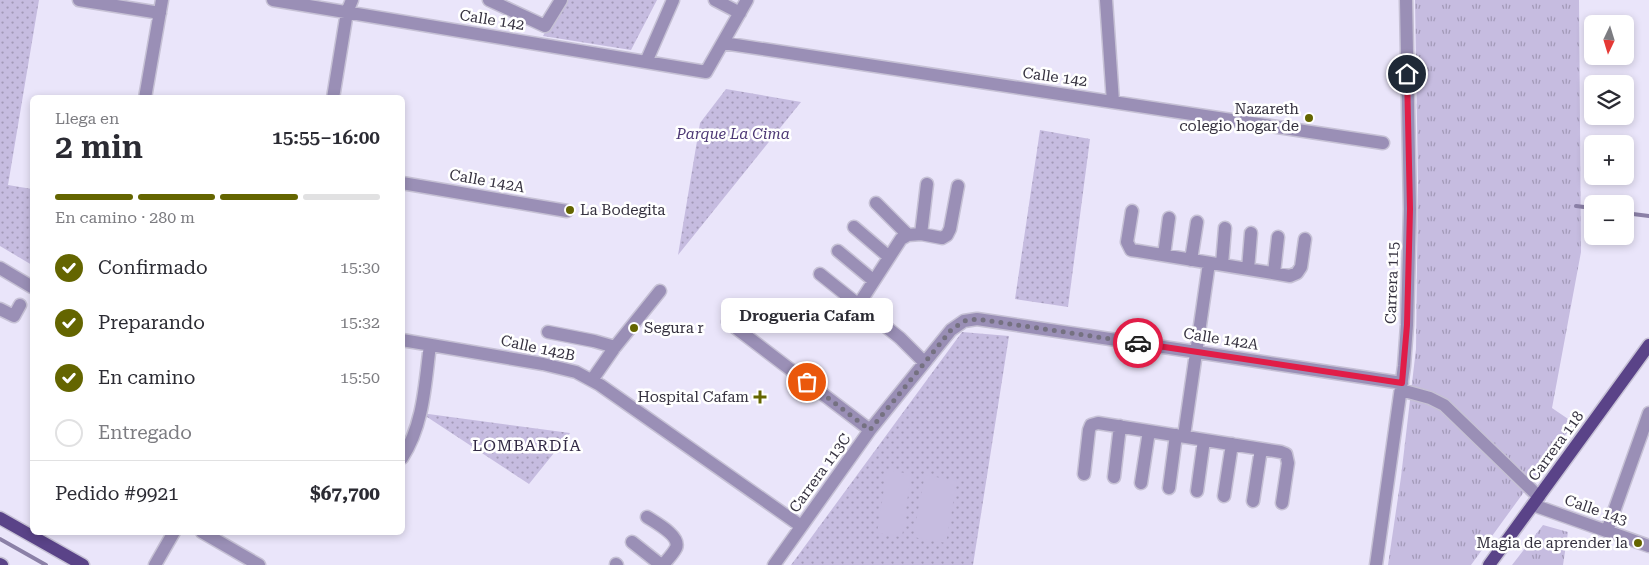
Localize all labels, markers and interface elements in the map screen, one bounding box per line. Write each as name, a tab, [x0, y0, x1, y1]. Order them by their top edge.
street label: Calle 142	[458, 6, 526, 34]
north arrow	[1584, 15, 1634, 65]
map controls	[1584, 15, 1634, 245]
pin	[1386, 53, 1428, 95]
icon: home	[1393, 60, 1421, 88]
street label: Calle 142	[1021, 64, 1089, 90]
button: layers	[1584, 75, 1634, 125]
place label: Nazareth colegio hogar de	[1179, 100, 1299, 135]
text: Llega en	[55, 109, 119, 128]
marker: Nazareth colegio hogar de	[1303, 112, 1315, 124]
park label: Parque La Cima	[675, 125, 790, 143]
text: 15:55–16:00	[272, 126, 380, 149]
text: 2 min	[55, 128, 143, 166]
button: +	[1584, 135, 1634, 185]
street label: Calle 142A	[448, 166, 526, 197]
button: −	[1584, 195, 1634, 245]
place label: La Bodegita	[580, 201, 665, 219]
marker: La Bodegita	[564, 204, 576, 216]
text: En camino · 280 m	[55, 208, 195, 227]
street label: Carrera 115	[1382, 241, 1402, 325]
icon: check	[55, 254, 83, 282]
text: Confirmado	[98, 256, 208, 279]
text: 15:30	[340, 258, 380, 277]
callout: Drogueria Cafam	[721, 297, 893, 332]
text: Drogueria Cafam	[739, 306, 875, 325]
icon: check	[55, 309, 83, 337]
text: Preparando	[98, 311, 205, 334]
text: 15:32	[340, 313, 380, 332]
courier	[1113, 318, 1163, 368]
place label: Segura r	[644, 319, 704, 337]
marker: Segura r	[628, 322, 640, 334]
street label: Calle 142A	[1182, 324, 1260, 354]
icon: car	[1124, 329, 1152, 357]
street label: Calle 142B	[499, 331, 577, 365]
pin	[786, 361, 828, 403]
icon: check	[55, 364, 83, 392]
text: En camino	[98, 366, 195, 389]
text: 15:50	[340, 368, 380, 387]
icon: bag	[793, 368, 821, 396]
place label: Hospital Cafam	[637, 388, 749, 406]
marker: Hospital Cafam	[753, 390, 767, 404]
street label: Carrera 118	[1524, 407, 1588, 485]
text: Entregado	[98, 421, 192, 444]
street label: Carrera 113C	[785, 430, 855, 516]
district label: LOMBARDÍA	[472, 436, 582, 455]
text: Pedido #9921	[55, 482, 179, 505]
text: $67,700	[310, 482, 380, 505]
street label: Calle 143	[1562, 491, 1630, 529]
place label: Magia de aprender la	[1476, 534, 1628, 552]
marker: Magia de aprender la	[1632, 537, 1644, 549]

